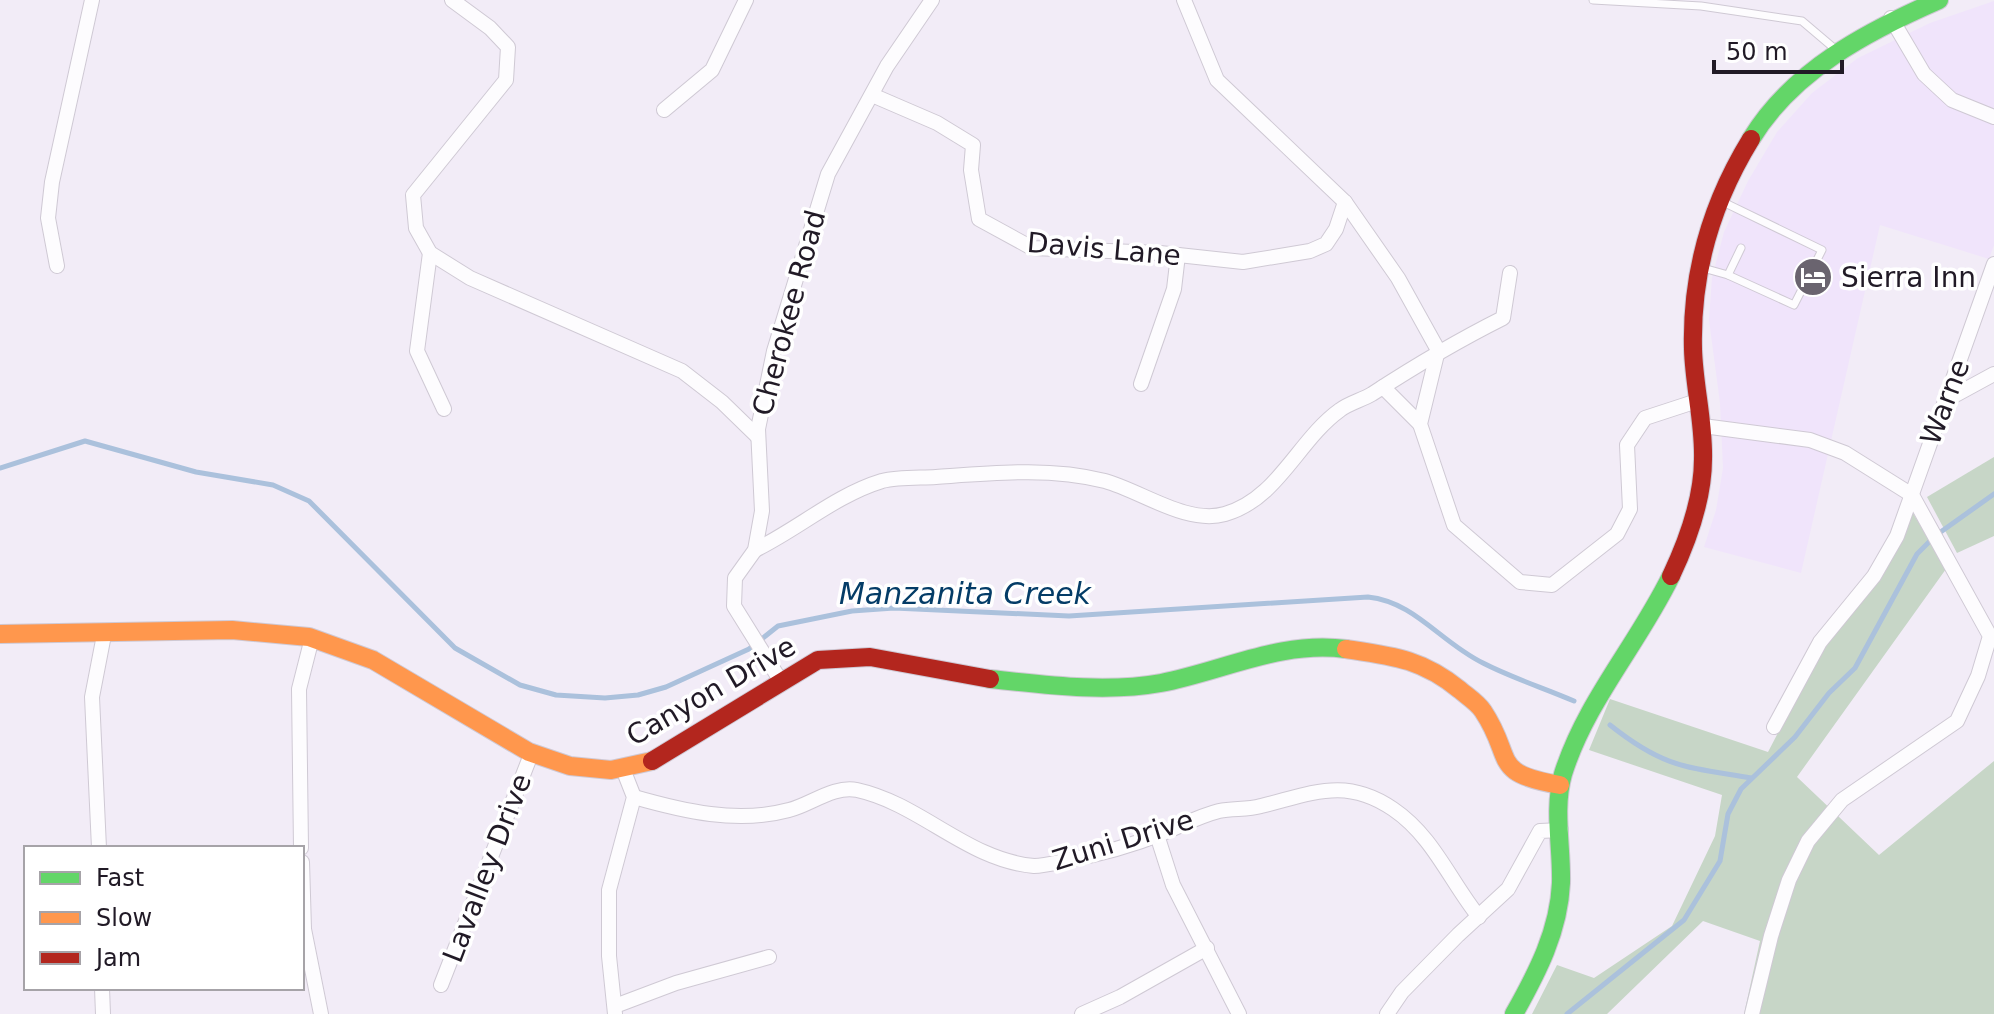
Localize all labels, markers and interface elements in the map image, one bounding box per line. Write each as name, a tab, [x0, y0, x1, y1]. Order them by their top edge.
scale bar	[1714, 24, 1842, 74]
text: 50 m	[1726, 38, 1788, 66]
street label: Cherokee Road	[746, 207, 832, 419]
street label: Davis Lane	[1026, 226, 1182, 272]
hotel icon: Sierra Inn	[1792, 256, 1834, 298]
place label: Sierra Inn	[1841, 261, 1976, 294]
street label: Warne	[1914, 355, 1976, 449]
water label: Manzanita Creek	[839, 576, 1093, 611]
street label: Canyon Drive	[621, 629, 801, 753]
street label: Lavalley Drive	[436, 769, 538, 967]
street label: Zuni Drive	[1048, 803, 1198, 877]
legend	[24, 846, 304, 990]
text: Fast	[96, 864, 144, 892]
text: Slow	[96, 904, 152, 932]
text: Jam	[94, 944, 141, 972]

